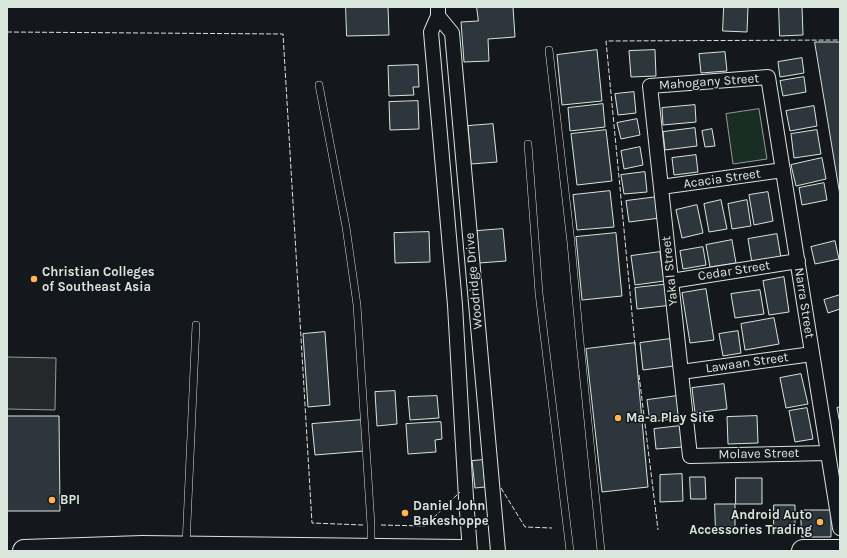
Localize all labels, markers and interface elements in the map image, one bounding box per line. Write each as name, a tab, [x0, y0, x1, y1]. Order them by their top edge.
street label: Mahogany Street	[658, 71, 760, 93]
street label: Acacia Street	[682, 166, 762, 192]
street label: Woodridge Drive	[462, 232, 486, 330]
street label: Yakal Street	[659, 235, 681, 307]
street label: Cedar Street	[697, 258, 771, 284]
place label: Christian Colleges of Southeast Asia	[42, 264, 155, 295]
street label: Narra Street	[791, 267, 817, 339]
marker: Christian Colleges of Southeast Asia	[29, 274, 39, 284]
street label: Lawaan Street	[705, 349, 789, 377]
place label: Ma-a Play Site	[626, 410, 714, 426]
marker: Ma-a Play Site	[613, 413, 623, 423]
street label: Molave Street	[718, 445, 800, 463]
place label: BPI	[60, 492, 80, 508]
marker: BPI	[47, 495, 57, 505]
place label: Daniel John Bakeshoppe	[413, 498, 489, 529]
place label: Android Auto Accessories Trading	[689, 507, 812, 538]
marker: Daniel John Bakeshoppe	[400, 508, 410, 518]
marker: Android Auto Accessories Trading	[815, 517, 825, 527]

